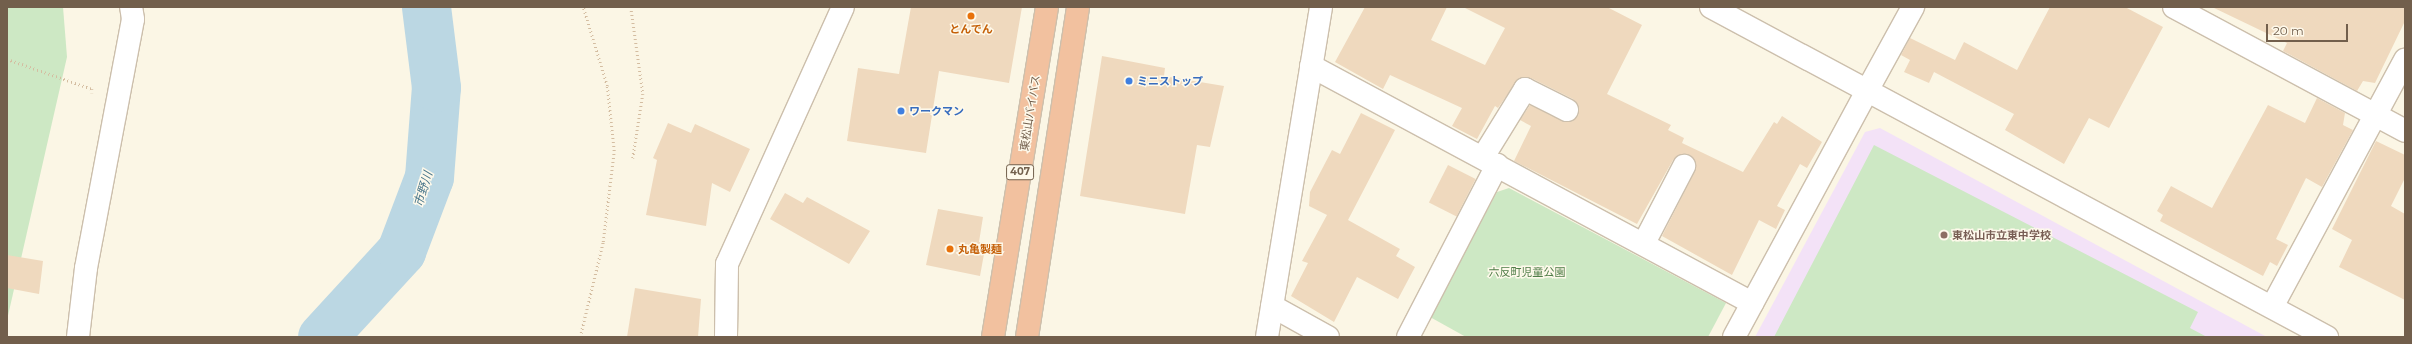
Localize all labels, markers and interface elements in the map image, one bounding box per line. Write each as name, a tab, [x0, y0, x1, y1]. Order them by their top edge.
marker: とんでん	[966, 11, 976, 21]
scale bar	[2268, 16, 2350, 42]
place label: とんでん	[949, 22, 993, 36]
text: 20 m	[2273, 23, 2304, 38]
street label: 東松山バイパス	[1017, 74, 1043, 152]
place label: ミニストップ	[1137, 74, 1203, 88]
marker: ミニストップ	[1124, 76, 1134, 86]
place label: ワークマン	[909, 104, 964, 118]
marker: ワークマン	[896, 106, 906, 116]
road number: 407	[1006, 164, 1034, 180]
water label: 市野川	[411, 170, 435, 208]
place label: 東松山市立東中学校	[1952, 228, 2051, 242]
marker: 東松山市立東中学校	[1939, 230, 1949, 240]
place label: 丸亀製麺	[958, 242, 1002, 256]
marker: 丸亀製麺	[945, 244, 955, 254]
park label: 六反町児童公園	[1489, 265, 1565, 279]

